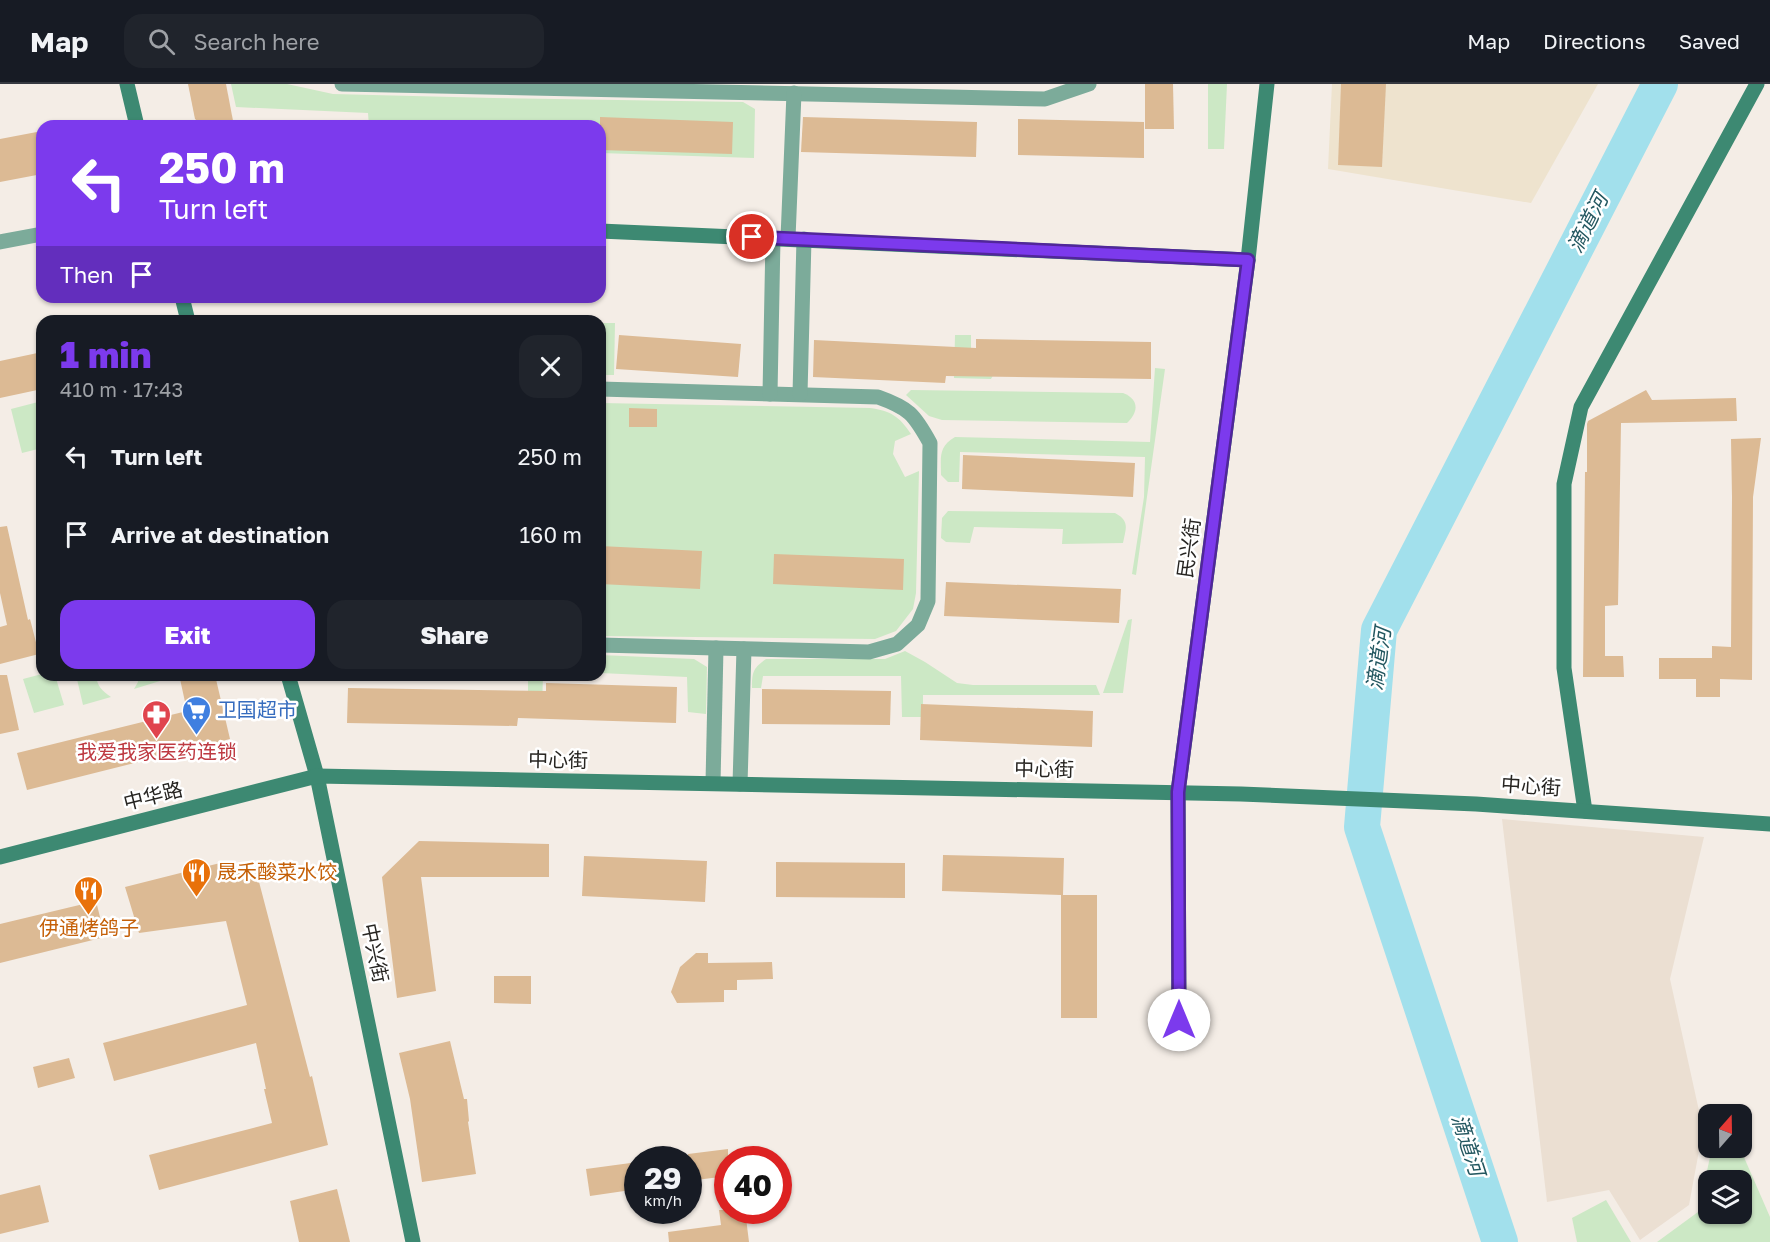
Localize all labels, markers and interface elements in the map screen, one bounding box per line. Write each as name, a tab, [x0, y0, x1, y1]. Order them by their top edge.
search box	[124, 14, 544, 68]
text: Map	[30, 25, 88, 58]
icon: search	[145, 25, 178, 58]
text: Search here	[193, 28, 319, 55]
text: Map	[1467, 28, 1510, 54]
text: Directions	[1543, 28, 1646, 54]
text: Saved	[1679, 28, 1740, 54]
text: 250 m	[159, 142, 285, 192]
icon: left	[60, 144, 138, 222]
water label: 滴道河	[1561, 185, 1615, 257]
text: Turn left	[159, 193, 268, 225]
pin	[726, 211, 777, 262]
icon: arrive	[735, 220, 768, 253]
icon: arrive	[125, 258, 158, 291]
text: Then	[60, 261, 113, 288]
text: 1 min	[60, 333, 151, 376]
button: close	[519, 335, 582, 398]
text: 410 m · 17:43	[60, 377, 183, 401]
icon: left	[60, 440, 93, 473]
text: Turn left	[111, 443, 202, 470]
text: 250 m	[518, 443, 582, 470]
street label: 民兴街	[1172, 516, 1204, 579]
icon: arrive	[60, 518, 93, 551]
text: Arrive at destination	[111, 521, 329, 548]
text: 160 m	[519, 521, 582, 548]
button: Exit	[60, 600, 315, 669]
button: Share	[327, 600, 582, 669]
water label: 滴道河	[1361, 622, 1396, 692]
supermarket icon: 卫国超市	[180, 694, 212, 736]
place label: 卫国超市	[217, 697, 297, 721]
pharmacy icon: 我爱我家医药连锁	[141, 698, 173, 740]
place label: 我爱我家医药连锁	[77, 739, 237, 763]
street label: 中心街	[528, 746, 588, 772]
street label: 中心街	[1014, 755, 1074, 781]
street label: 中心街	[1500, 771, 1562, 799]
street label: 中华路	[121, 776, 185, 814]
restaurant icon: 晟禾酸菜水饺	[180, 856, 212, 898]
place label: 晟禾酸菜水饺	[217, 859, 337, 883]
restaurant icon: 伊通烤鸽子	[73, 874, 105, 916]
place label: 伊通烤鸽子	[39, 915, 139, 939]
street label: 中兴街	[358, 921, 394, 985]
position arrow	[1147, 988, 1211, 1052]
north arrow	[1698, 1104, 1752, 1158]
map controls	[1698, 1104, 1752, 1224]
water label: 滴道河	[1447, 1111, 1492, 1182]
speed limit sign: 40	[714, 1146, 792, 1224]
text: 29	[644, 1160, 682, 1196]
button: layers	[1698, 1170, 1752, 1224]
text: km/h	[644, 1191, 682, 1209]

